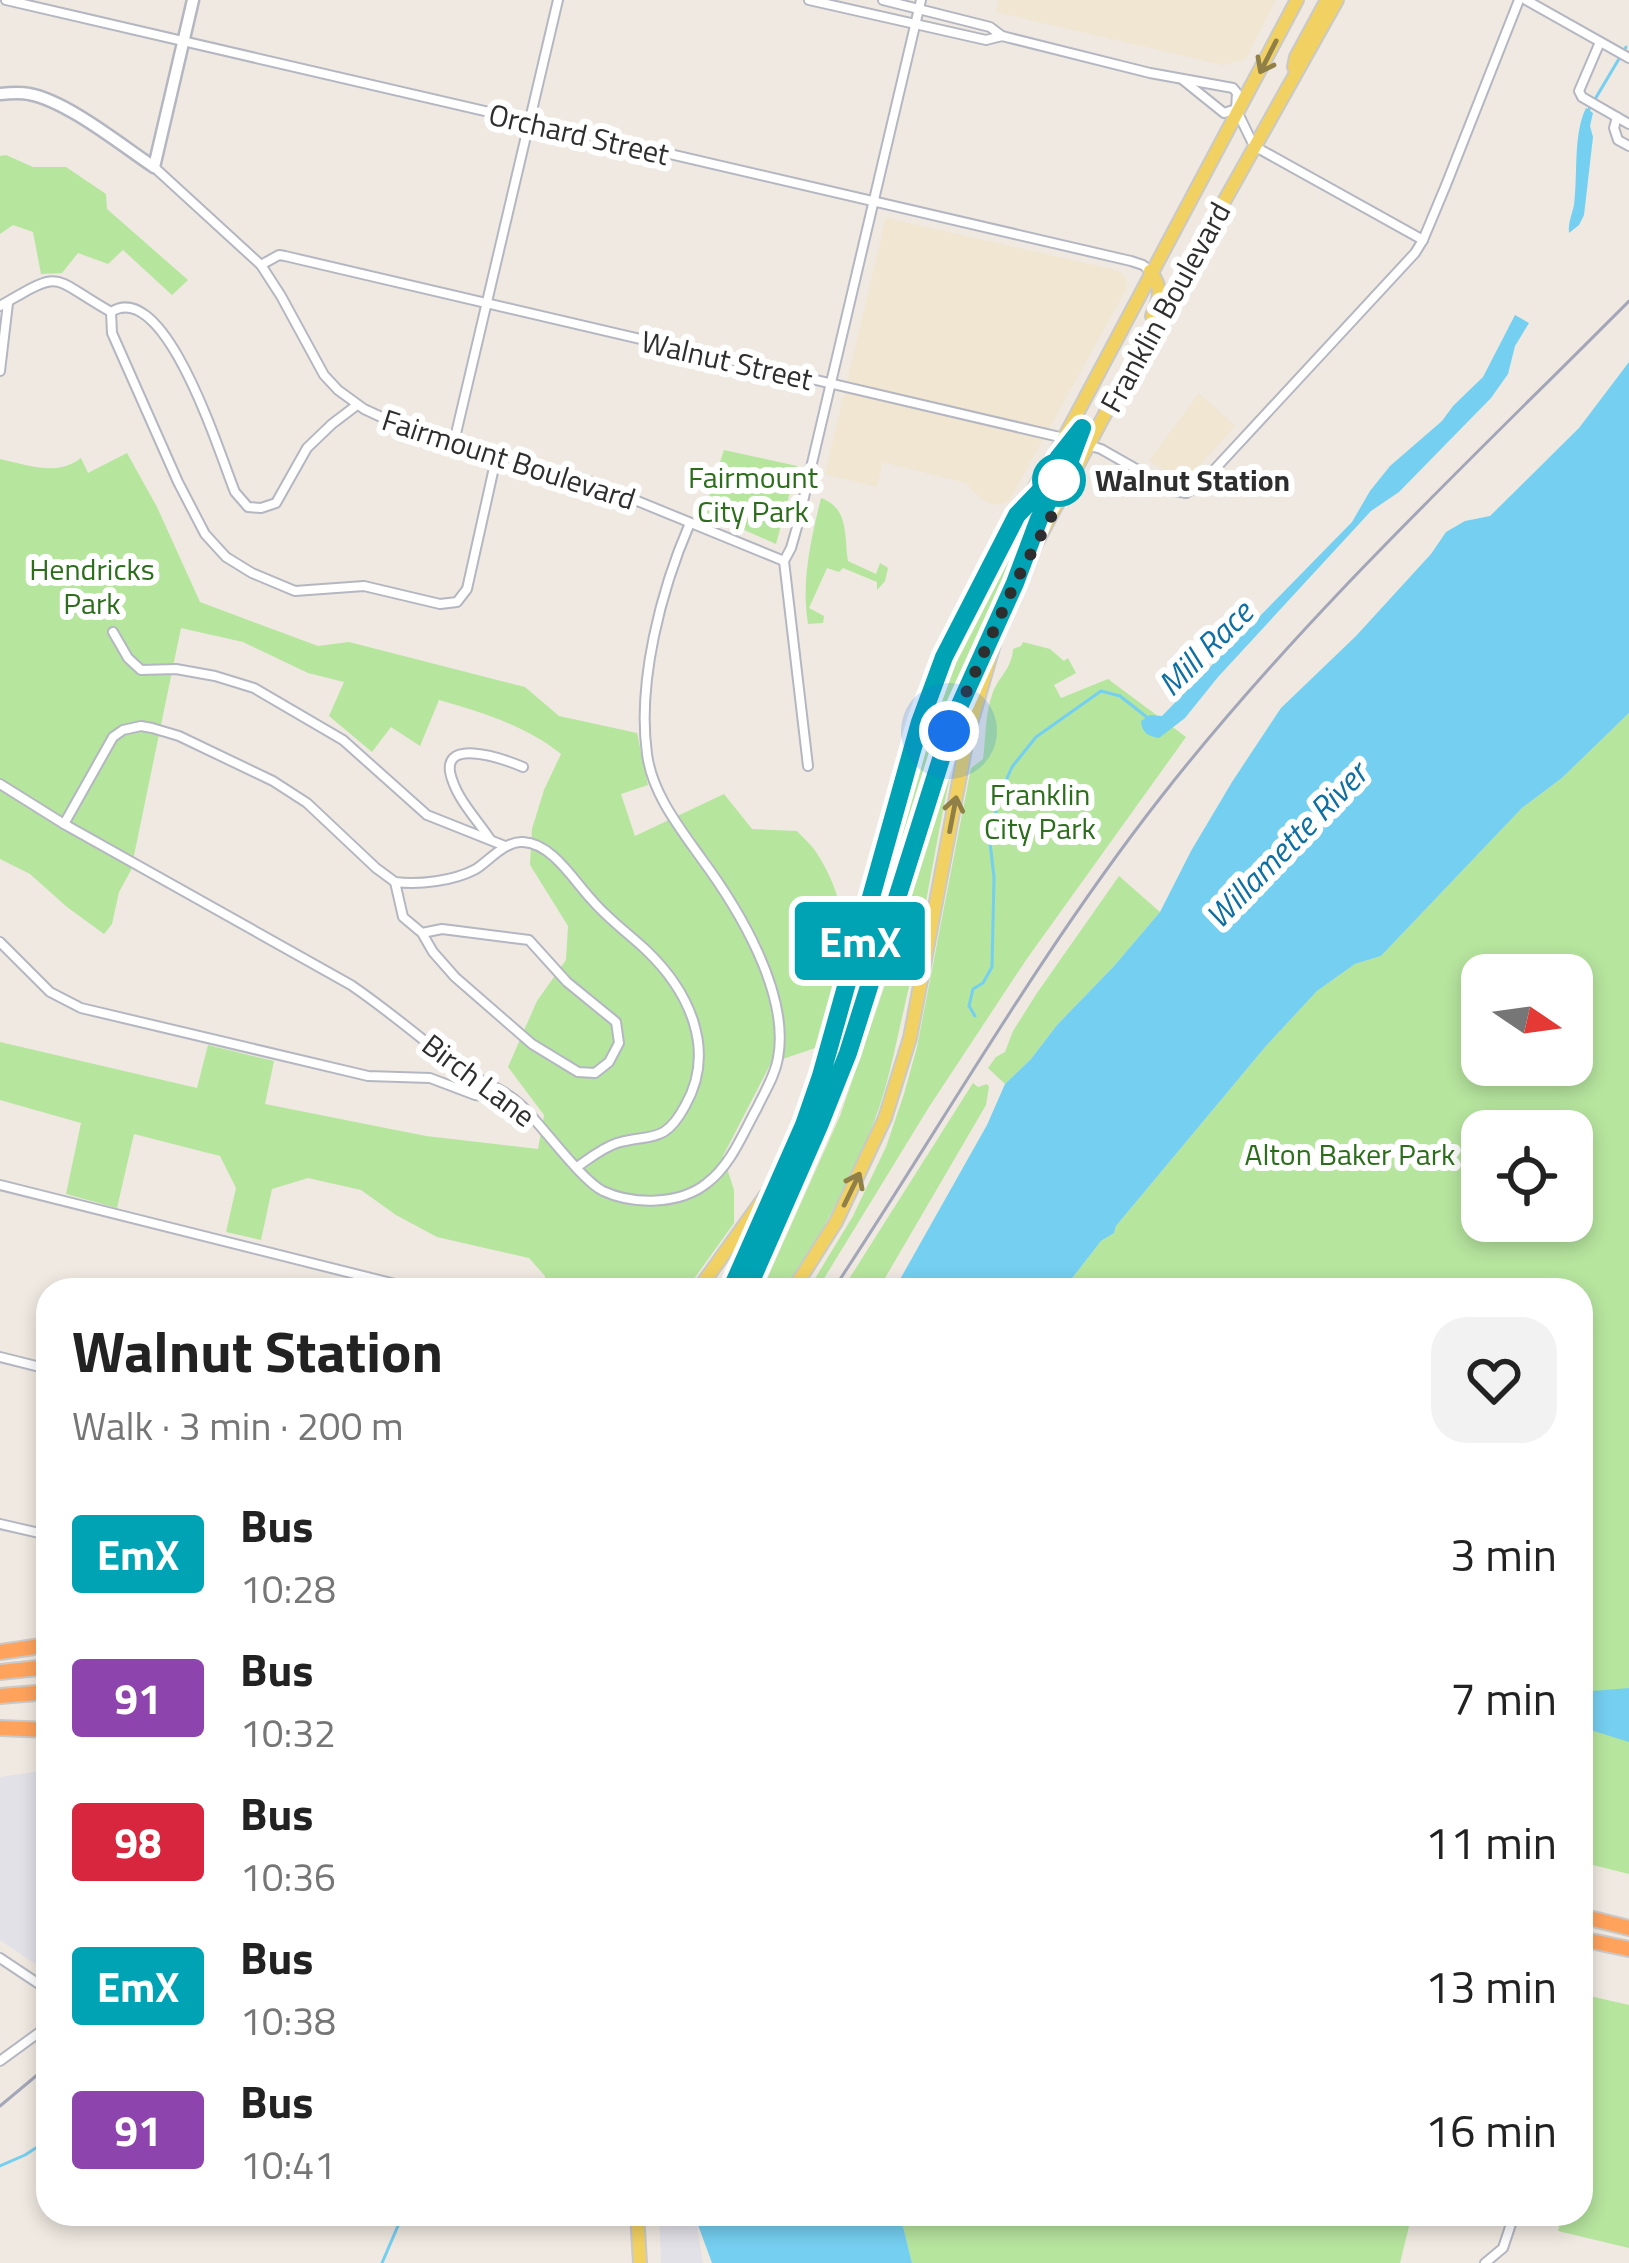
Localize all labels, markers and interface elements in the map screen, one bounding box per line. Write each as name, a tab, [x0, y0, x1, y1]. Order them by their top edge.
one-way arrow	[1256, 39, 1279, 75]
street label: Orchard Street	[484, 91, 674, 177]
street label: Franklin Boulevard	[1088, 193, 1242, 421]
street label: Walnut Street	[637, 318, 818, 402]
street label: Fairmount Boulevard	[376, 396, 642, 522]
park label: Fairmount City Park	[688, 454, 819, 534]
marker: Walnut Station	[1034, 455, 1084, 505]
place label: Walnut Station	[1095, 457, 1290, 503]
park label: Hendricks Park	[29, 546, 155, 626]
water label: Mill Race	[1146, 588, 1265, 707]
your location	[919, 701, 979, 761]
water label: Willamette River	[1193, 748, 1381, 940]
park label: Franklin City Park	[984, 771, 1096, 851]
one-way arrow	[943, 796, 965, 835]
line badge: EmX	[791, 902, 929, 980]
text: EmX	[819, 909, 901, 973]
north arrow	[1461, 954, 1593, 1086]
map controls	[1461, 954, 1593, 1242]
street label: Birch Lane	[413, 1022, 545, 1138]
button: locate	[1461, 1110, 1593, 1242]
park label: Alton Baker Park	[1245, 1131, 1455, 1177]
one-way arrow	[842, 1172, 864, 1208]
text: Walnut Station	[72, 1307, 443, 1394]
button: heart	[1431, 1317, 1557, 1443]
text: Walk · 3 min · 200 m	[72, 1396, 404, 1455]
text: Bus	[240, 1491, 314, 1559]
text: 3 min	[1450, 1520, 1557, 1588]
text: EmX	[97, 1522, 179, 1586]
text: 10:28	[240, 1559, 336, 1618]
text: Bus	[240, 1635, 314, 1703]
text: 7 min	[1450, 1664, 1557, 1732]
text: 91	[114, 1666, 162, 1730]
text: 10:32	[240, 1703, 336, 1762]
text: Bus	[240, 1779, 314, 1847]
text: 11 min	[1425, 1808, 1557, 1876]
text: 98	[114, 1810, 162, 1874]
text: 10:36	[240, 1847, 336, 1906]
text: Bus	[240, 1923, 314, 1991]
text: 13 min	[1425, 1952, 1557, 2020]
text: EmX	[97, 1954, 179, 2018]
text: 10:38	[240, 1991, 336, 2050]
text: Bus	[240, 2067, 314, 2135]
text: 16 min	[1425, 2096, 1557, 2164]
text: 91	[114, 2098, 162, 2162]
text: 10:41	[240, 2135, 336, 2194]

